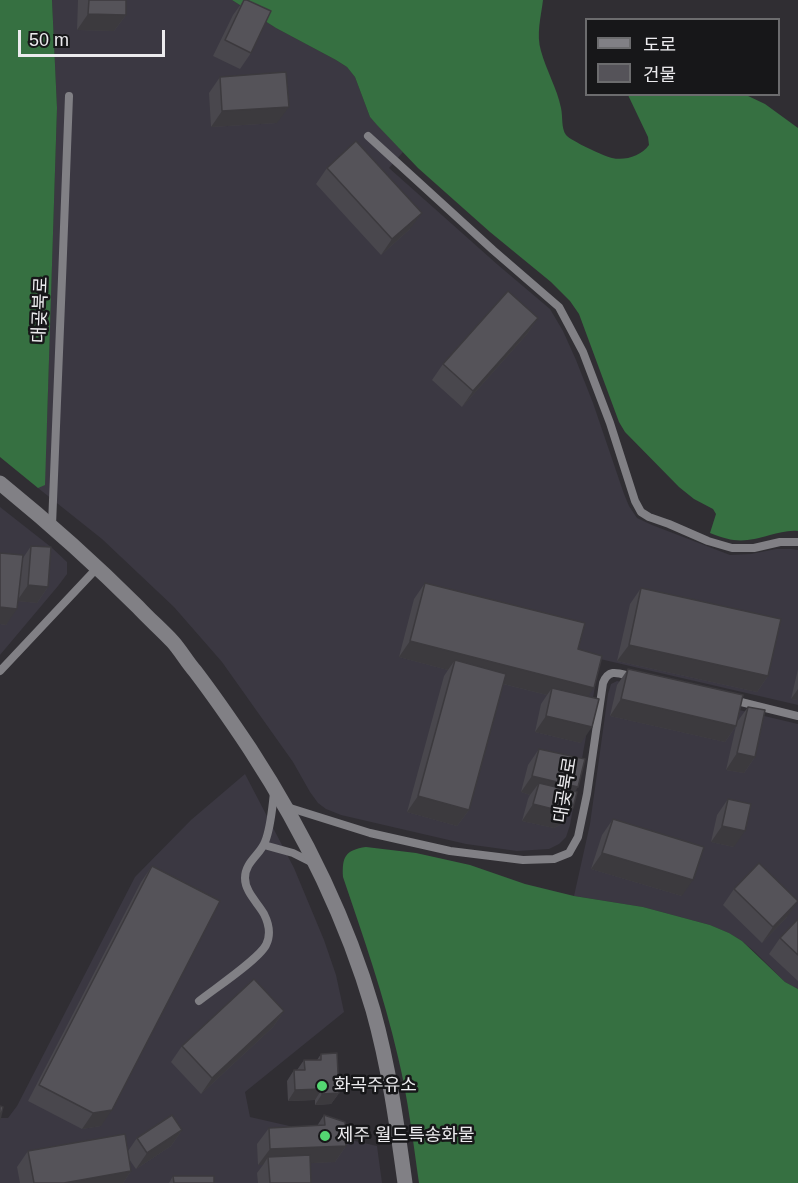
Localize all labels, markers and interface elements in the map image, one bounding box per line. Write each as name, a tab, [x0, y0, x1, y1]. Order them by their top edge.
scale bar	[21, 18, 168, 56]
legend	[585, 18, 780, 96]
text: 50 m	[29, 30, 69, 50]
text: 도로	[643, 35, 676, 55]
text: 건물	[643, 65, 676, 85]
street label: 대곶북로	[29, 277, 53, 343]
street label: 대곶북로	[550, 756, 582, 824]
place label: 화곡주유소	[334, 1075, 417, 1097]
marker: 화곡주유소	[315, 1079, 329, 1093]
place label: 제주 월드특송화물	[337, 1125, 474, 1147]
marker: 제주 월드특송화물	[318, 1129, 332, 1143]

